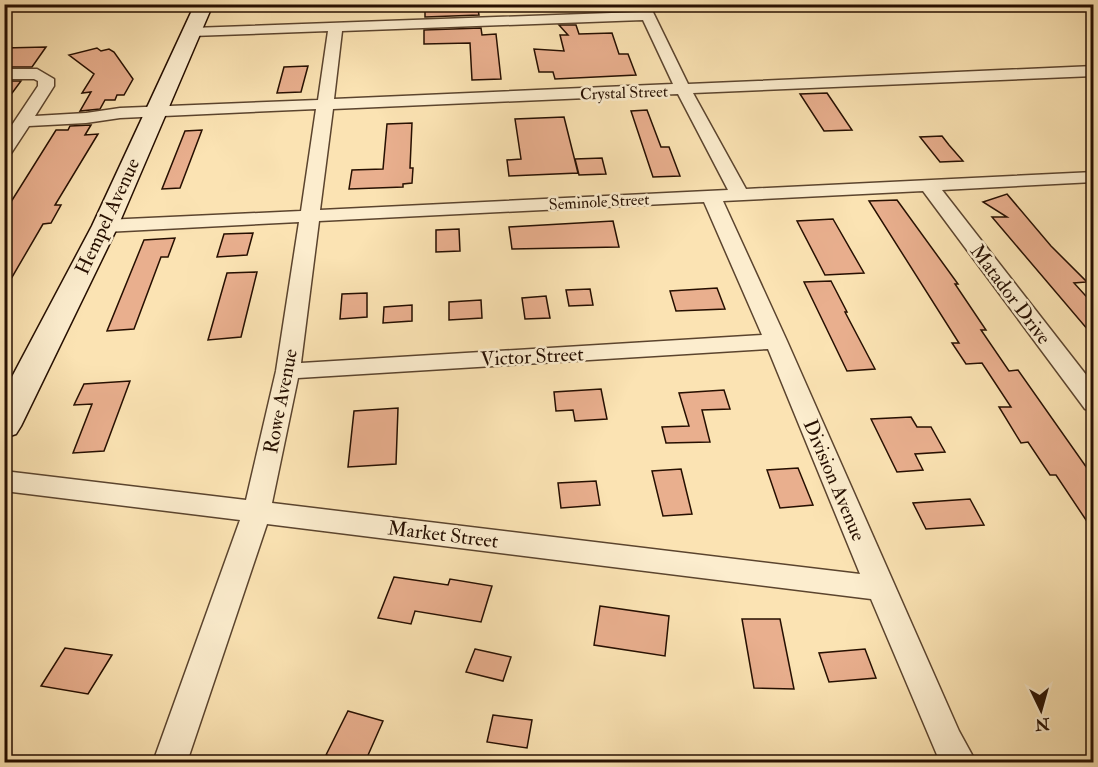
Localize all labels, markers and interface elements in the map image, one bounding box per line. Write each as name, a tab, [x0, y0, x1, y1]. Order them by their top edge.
street label: Crystal Street	[580, 81, 668, 105]
street label: Hempel Avenue	[70, 154, 146, 279]
street label: Seminole Street	[548, 189, 650, 215]
street label: Matador Drive	[965, 239, 1056, 349]
street label: Victor Street	[480, 341, 585, 372]
street label: Rowe Avenue	[258, 347, 303, 456]
street label: Division Avenue	[798, 416, 871, 545]
street label: Market Street	[386, 515, 500, 554]
north arrow	[1011, 680, 1071, 740]
text: N	[1034, 713, 1051, 735]

